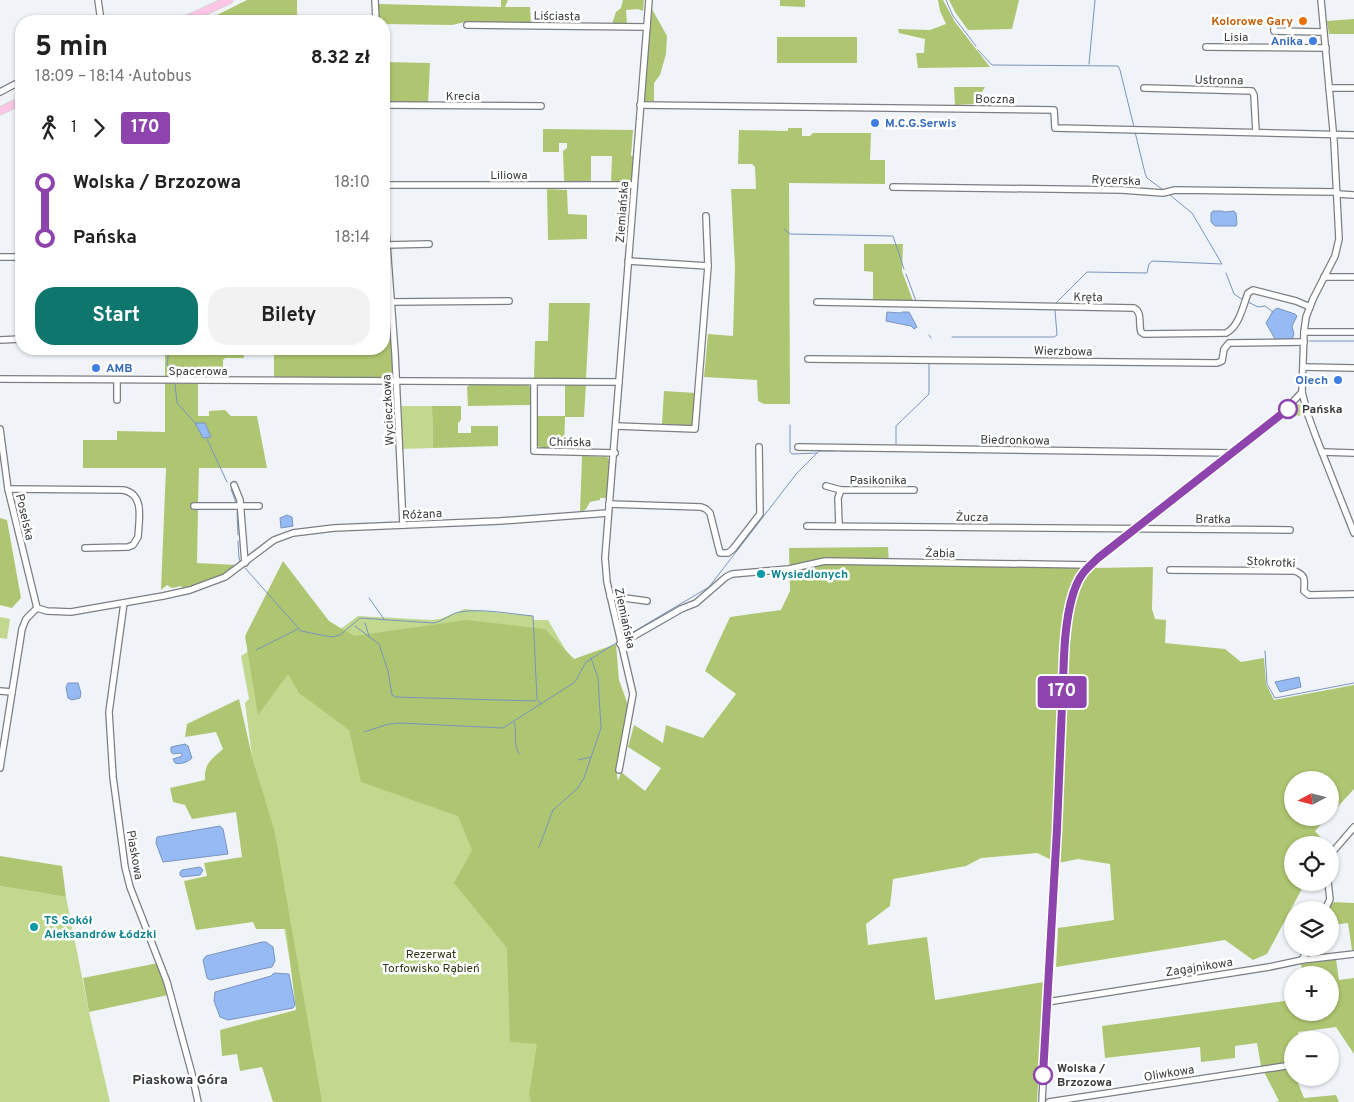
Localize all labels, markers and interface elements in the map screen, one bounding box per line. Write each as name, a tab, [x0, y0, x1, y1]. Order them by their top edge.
street label: Liściasta	[533, 9, 581, 25]
place label: Kolorowe Gary	[1211, 14, 1293, 30]
marker: Kolorowe Gary	[1297, 15, 1309, 27]
text: 5 min	[35, 30, 108, 66]
street label: Lisia	[1224, 30, 1248, 46]
place label: Anika	[1271, 34, 1303, 50]
marker: Anika	[1307, 35, 1319, 47]
text: 8.32 zł	[311, 46, 370, 70]
text: 18:09 – 18:14 · Autobus	[35, 67, 192, 87]
street label: Ustronna	[1194, 73, 1244, 89]
street label: Krecia	[446, 89, 480, 105]
street label: Boczna	[975, 92, 1015, 108]
icon: walk	[35, 114, 63, 142]
icon: forward	[85, 114, 113, 142]
text: 170	[131, 116, 160, 139]
place label: M.C.G.Serwis	[885, 116, 957, 132]
marker: M.C.G.Serwis	[869, 117, 881, 129]
text: 1	[71, 118, 77, 138]
street label: Liliowa	[490, 168, 528, 184]
text: Wolska / Brzozowa	[73, 171, 241, 195]
street label: Rycerska	[1091, 172, 1141, 190]
text: 18:10	[334, 173, 370, 193]
street label: Ziemiańska	[613, 181, 633, 243]
text: Pańska	[73, 226, 137, 250]
text: 18:14	[335, 228, 370, 248]
button: Start	[35, 287, 198, 345]
button: Bilety	[208, 287, 370, 345]
street label: Kręta	[1073, 290, 1103, 306]
street label: Wierzbowa	[1034, 343, 1092, 361]
place label: AMB	[106, 361, 132, 377]
marker: AMB	[90, 362, 102, 374]
street label: Spacerowa	[168, 364, 228, 380]
place label: Olech	[1295, 373, 1328, 389]
street label: Wycieczkowa	[379, 374, 399, 446]
marker: Olech	[1332, 374, 1344, 386]
marker: Pańska	[1278, 399, 1298, 419]
place label: Pańska	[1302, 402, 1342, 418]
street label: Biedronkowa	[980, 432, 1050, 450]
street label: Chińska	[549, 435, 591, 451]
street label: Pasikonika	[849, 473, 907, 489]
street label: Poselska	[11, 492, 37, 542]
street label: Różana	[402, 506, 442, 524]
street label: Żucza	[955, 510, 988, 526]
street label: Bratka	[1195, 512, 1231, 528]
street label: Żabia	[925, 546, 955, 562]
street label: Stokrotki	[1246, 554, 1296, 572]
place label: Wysiedlonych	[771, 567, 848, 583]
marker: Wysiedlonych	[755, 568, 767, 580]
street label: Ziemiańska	[610, 586, 638, 650]
line badge: 170	[1033, 676, 1091, 708]
text: 170	[1048, 680, 1076, 703]
north arrow	[1284, 771, 1339, 826]
map controls	[1284, 771, 1339, 1086]
street label: Piaskowa	[122, 829, 146, 881]
button: locate	[1284, 836, 1339, 891]
button: layers	[1284, 901, 1339, 956]
place label: TS Sokół Aleksandrów Łódzki	[44, 913, 156, 943]
marker: TS Sokół Aleksandrów Łódzki	[28, 921, 40, 933]
park label: Rezerwat Torfowisko Rąbień	[382, 947, 480, 977]
street label: Zagajnikowa	[1164, 955, 1234, 981]
button: +	[1284, 966, 1339, 1021]
button: −	[1284, 1031, 1339, 1086]
place label: Wolska / Brzozowa	[1057, 1061, 1112, 1091]
street label: Oliwkowa	[1143, 1062, 1196, 1086]
marker: Wolska / Brzozowa	[1033, 1065, 1053, 1085]
district label: Piaskowa Góra	[132, 1072, 228, 1089]

